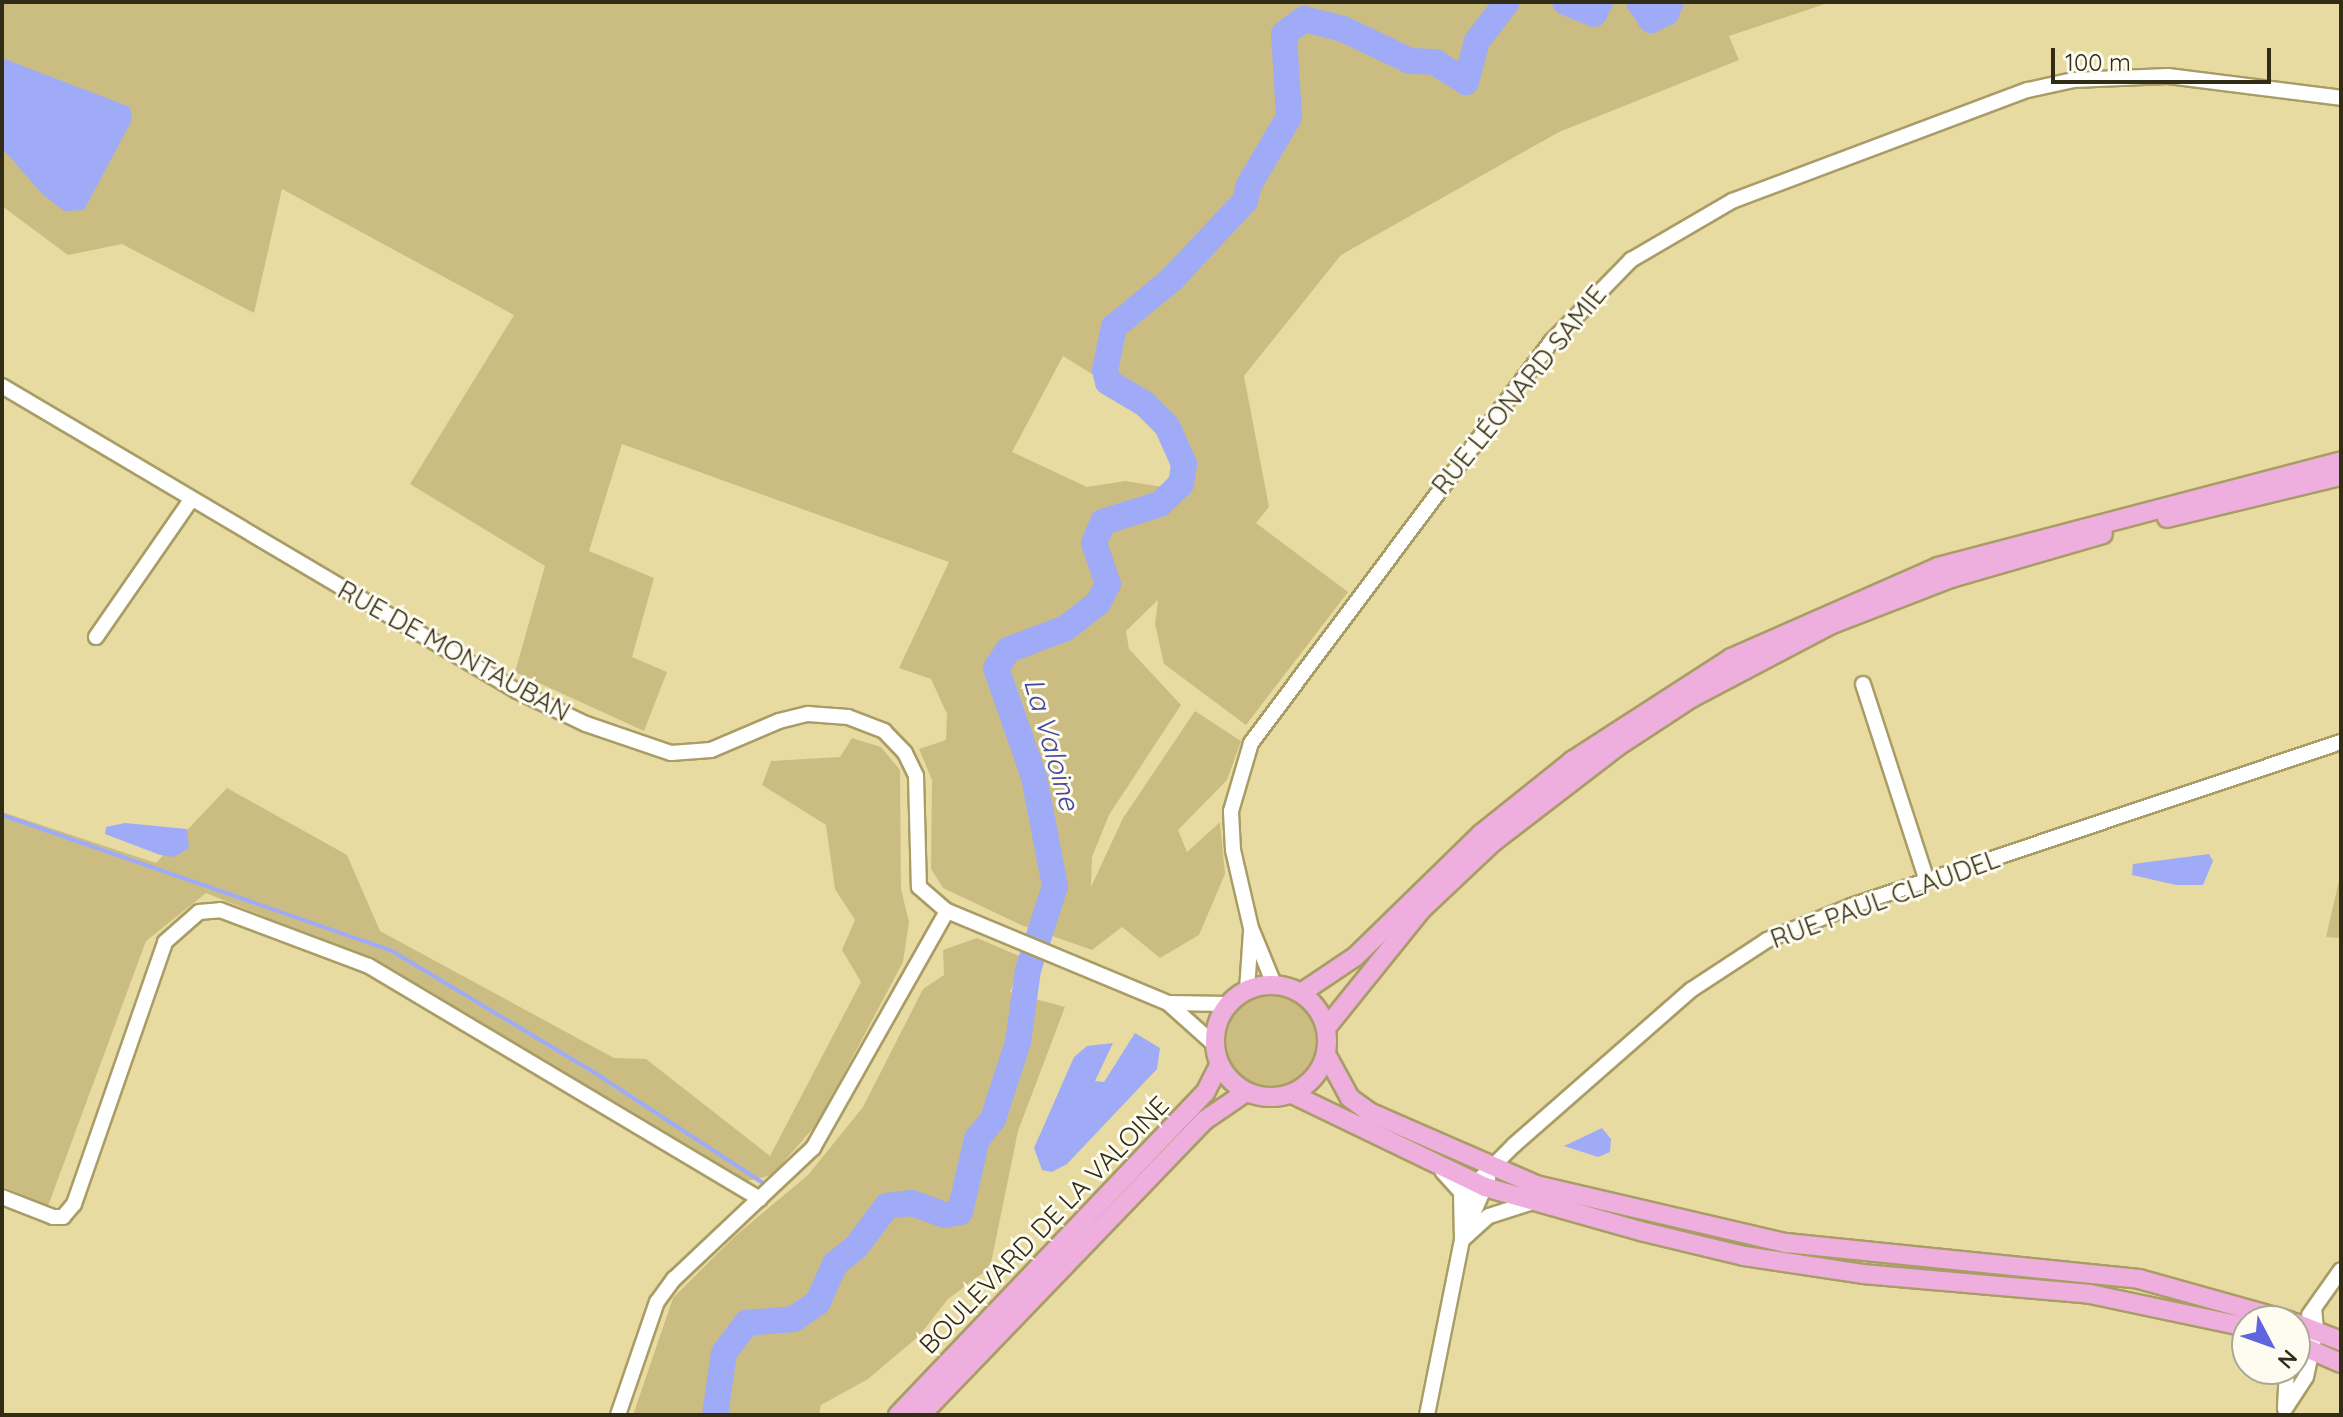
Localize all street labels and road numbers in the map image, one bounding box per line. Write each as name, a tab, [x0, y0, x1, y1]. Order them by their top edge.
street label: RUE LÉONARD SAMIE	[1425, 279, 1613, 501]
street label: RUE DE MONTAUBAN	[332, 574, 576, 728]
street label: RUE PAUL CLAUDEL	[1766, 843, 2004, 955]
street label: BOULEVARD DE LA VALOINE	[913, 1090, 1175, 1360]

